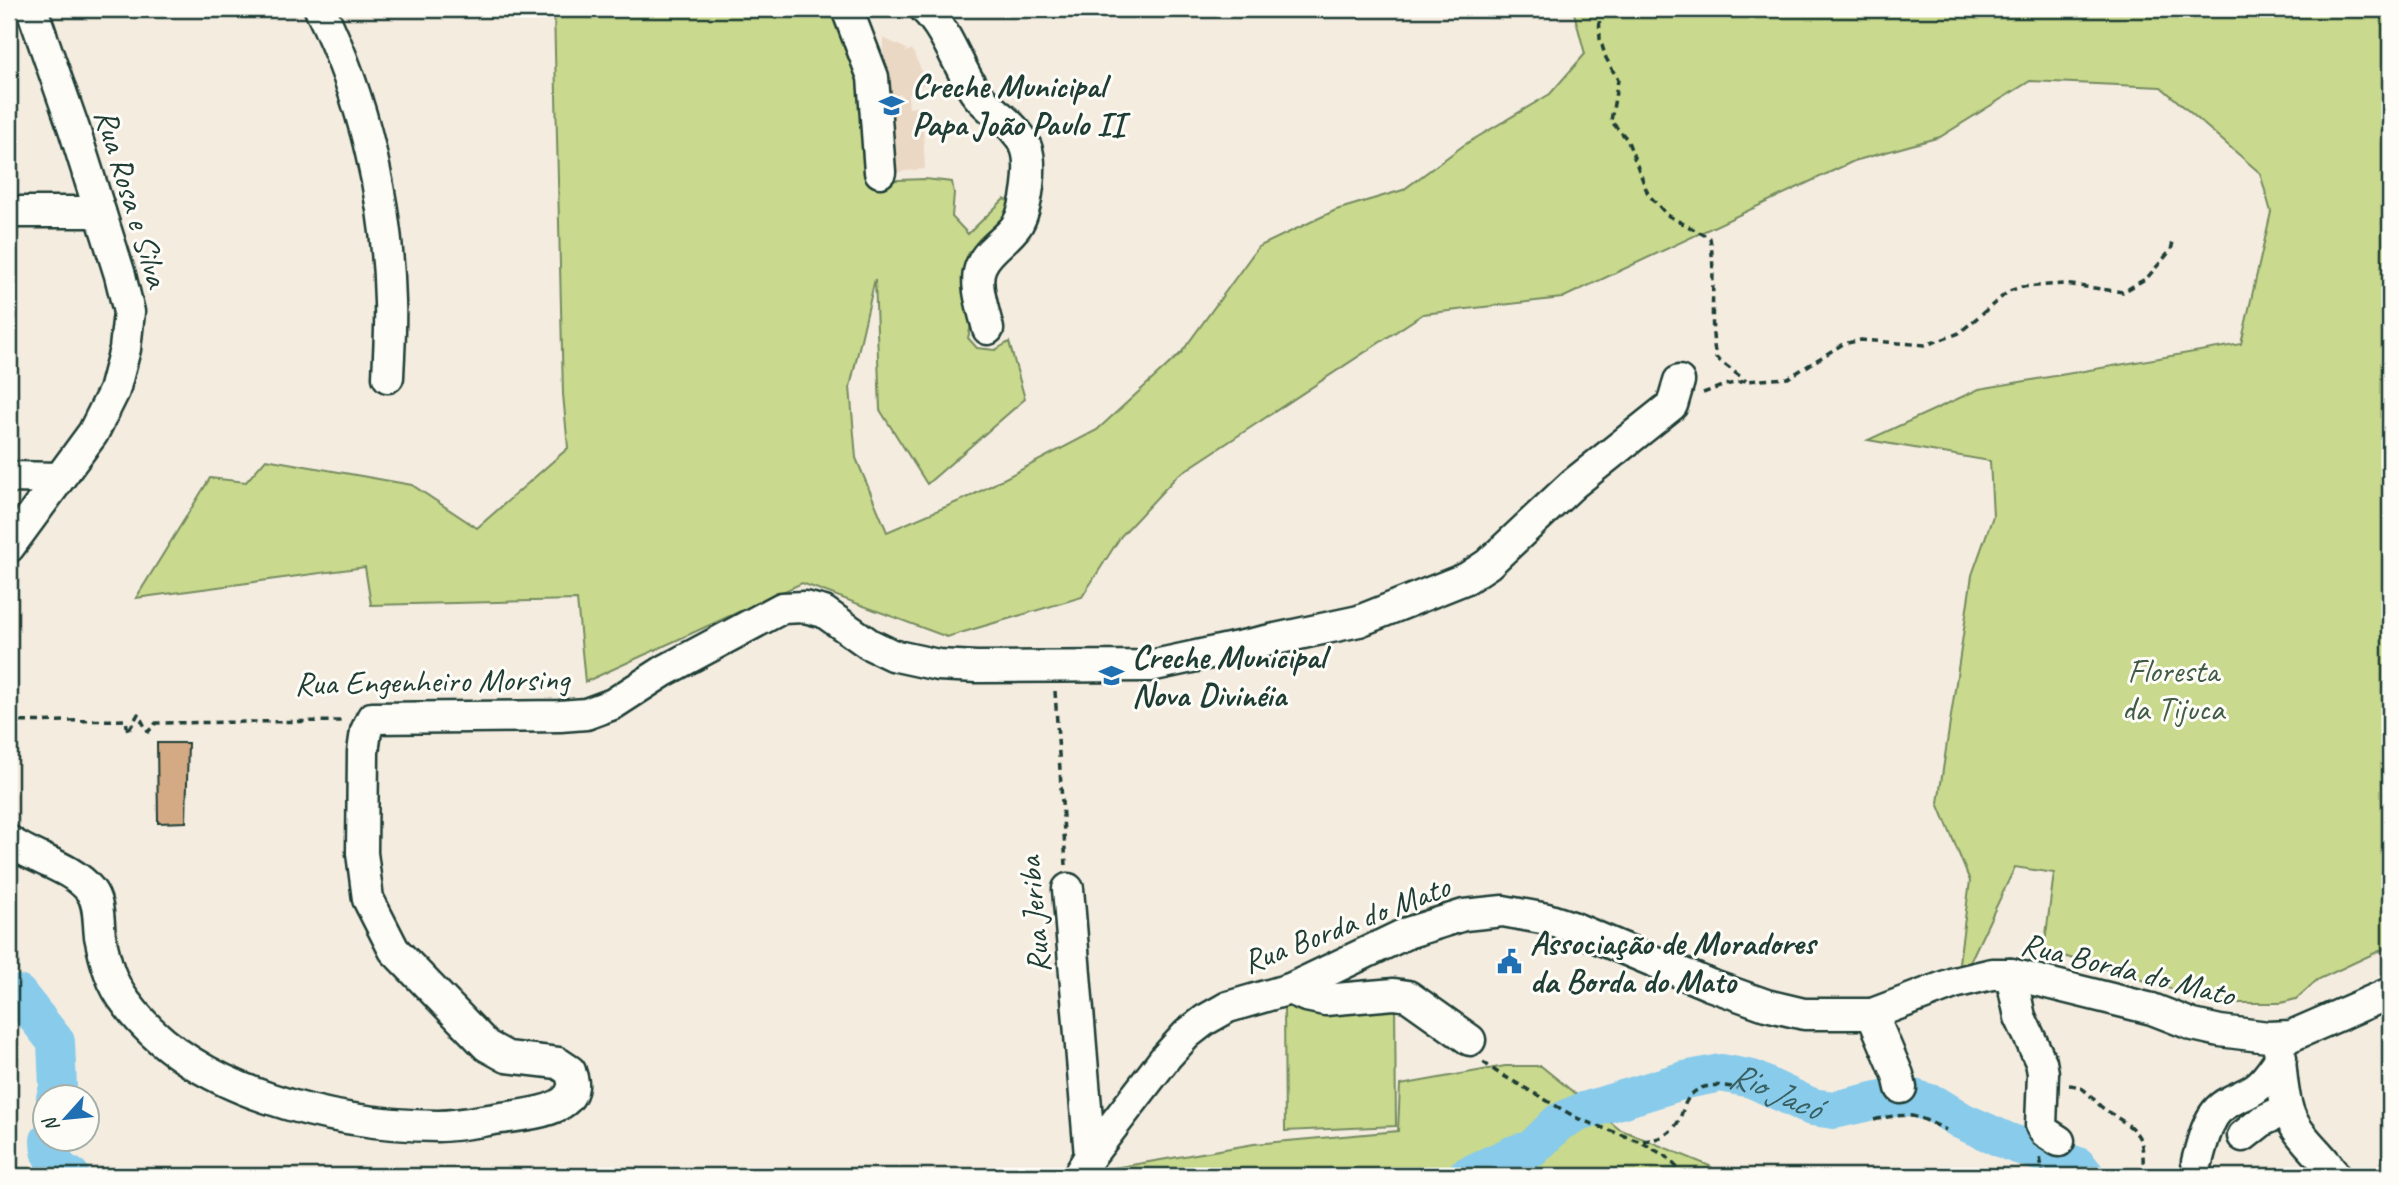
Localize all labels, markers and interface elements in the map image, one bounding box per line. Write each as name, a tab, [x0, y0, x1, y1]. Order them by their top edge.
place label: Creche Municipal Papa João Paulo II	[912, 65, 1131, 145]
school or university icon: Creche Municipal Papa João Paulo II	[878, 91, 906, 119]
street label: Rua Rosa e Silva	[85, 104, 180, 294]
place label: Creche Municipal Nova Divinéia	[1132, 636, 1331, 716]
park label: Floresta da Tijuca	[2122, 650, 2227, 730]
street label: Rua Engenheiro Morsing	[294, 658, 572, 704]
school or university icon: Creche Municipal Nova Divinéia	[1098, 662, 1126, 690]
street label: Rua Jeriba	[1008, 853, 1060, 975]
street label: Rua Borda do Mato	[1237, 864, 1458, 983]
place label: Associação de Moradores da Borda do Mato	[1530, 922, 1819, 1002]
street label: Rua Borda do Mato	[2017, 922, 2241, 1016]
public building icon: Associação de Moradores da Borda do Mato	[1496, 948, 1524, 976]
water label: Rio Jacó	[1725, 1053, 1831, 1132]
north arrow	[32, 1084, 102, 1154]
text: N	[37, 1112, 65, 1136]

